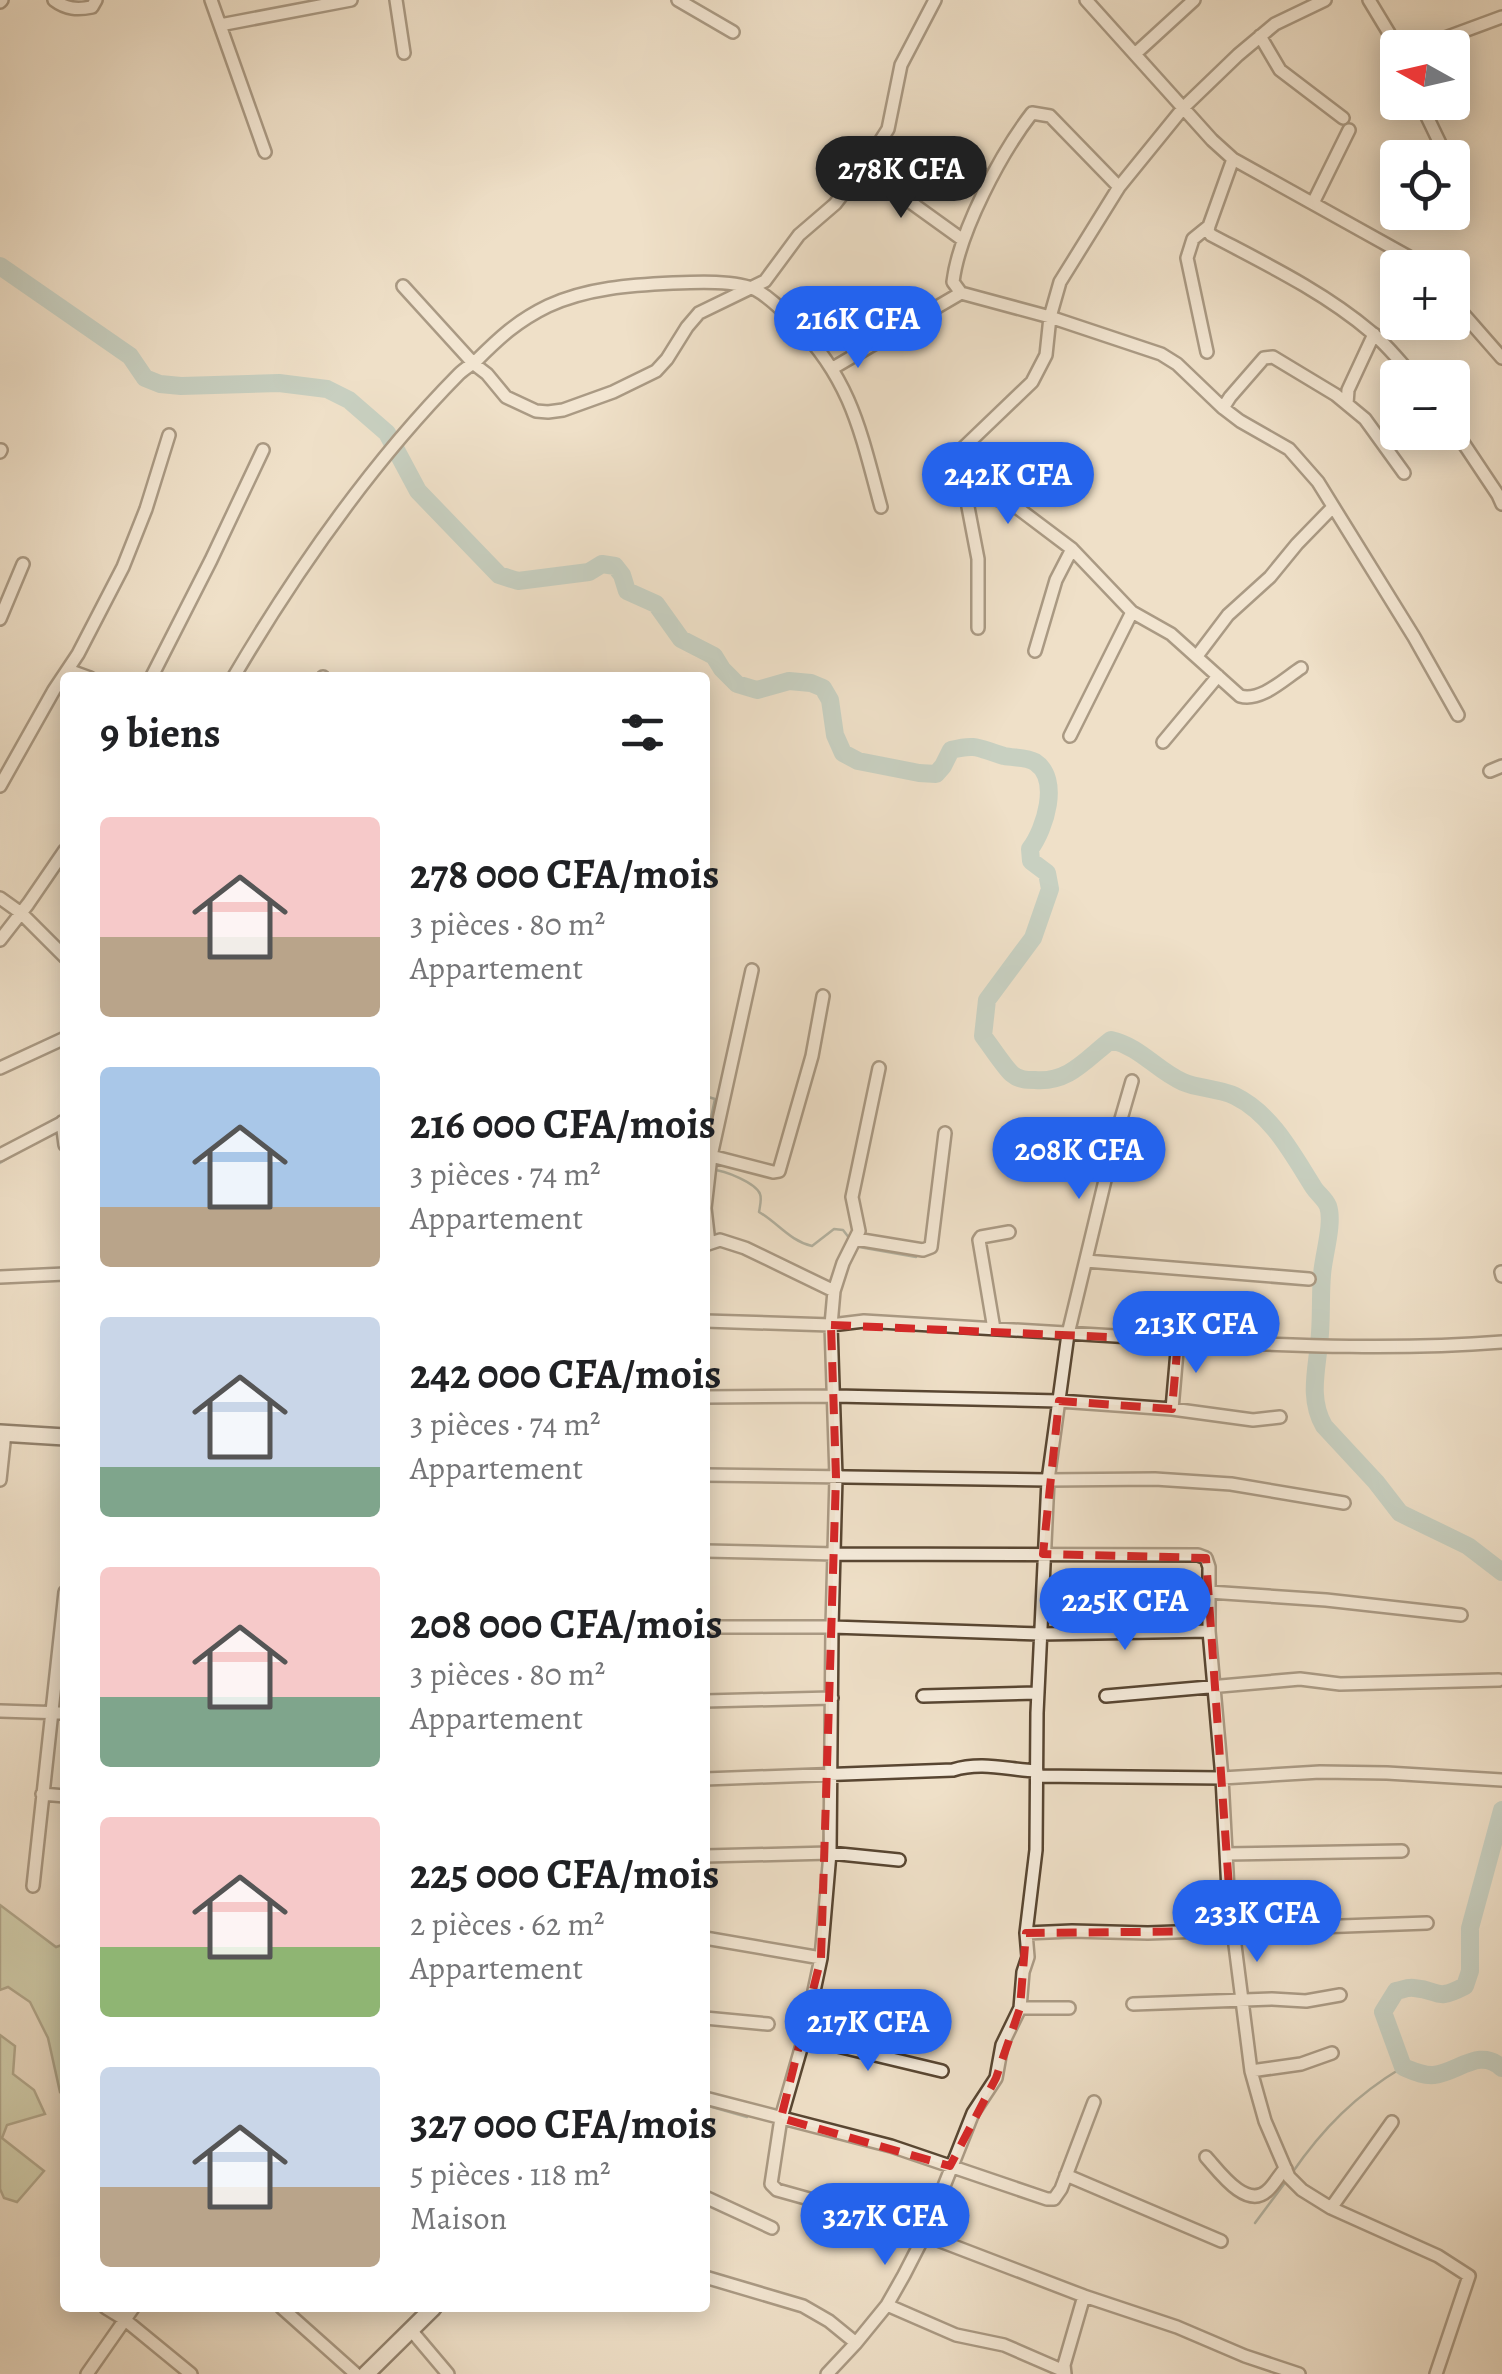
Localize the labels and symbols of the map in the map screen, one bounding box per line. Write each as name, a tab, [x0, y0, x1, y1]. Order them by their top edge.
north arrow	[1380, 30, 1470, 120]
pin: 278K CFA	[798, 136, 1004, 221]
pin: 216K CFA	[755, 286, 961, 371]
pin: 242K CFA	[905, 442, 1111, 527]
pin: 208K CFA	[976, 1117, 1182, 1202]
pin: 213K CFA	[1093, 1291, 1299, 1376]
pin: 225K CFA	[1022, 1568, 1228, 1653]
pin: 233K CFA	[1154, 1880, 1360, 1965]
pin: 217K CFA	[765, 1989, 971, 2074]
pin: 327K CFA	[782, 2183, 988, 2268]

